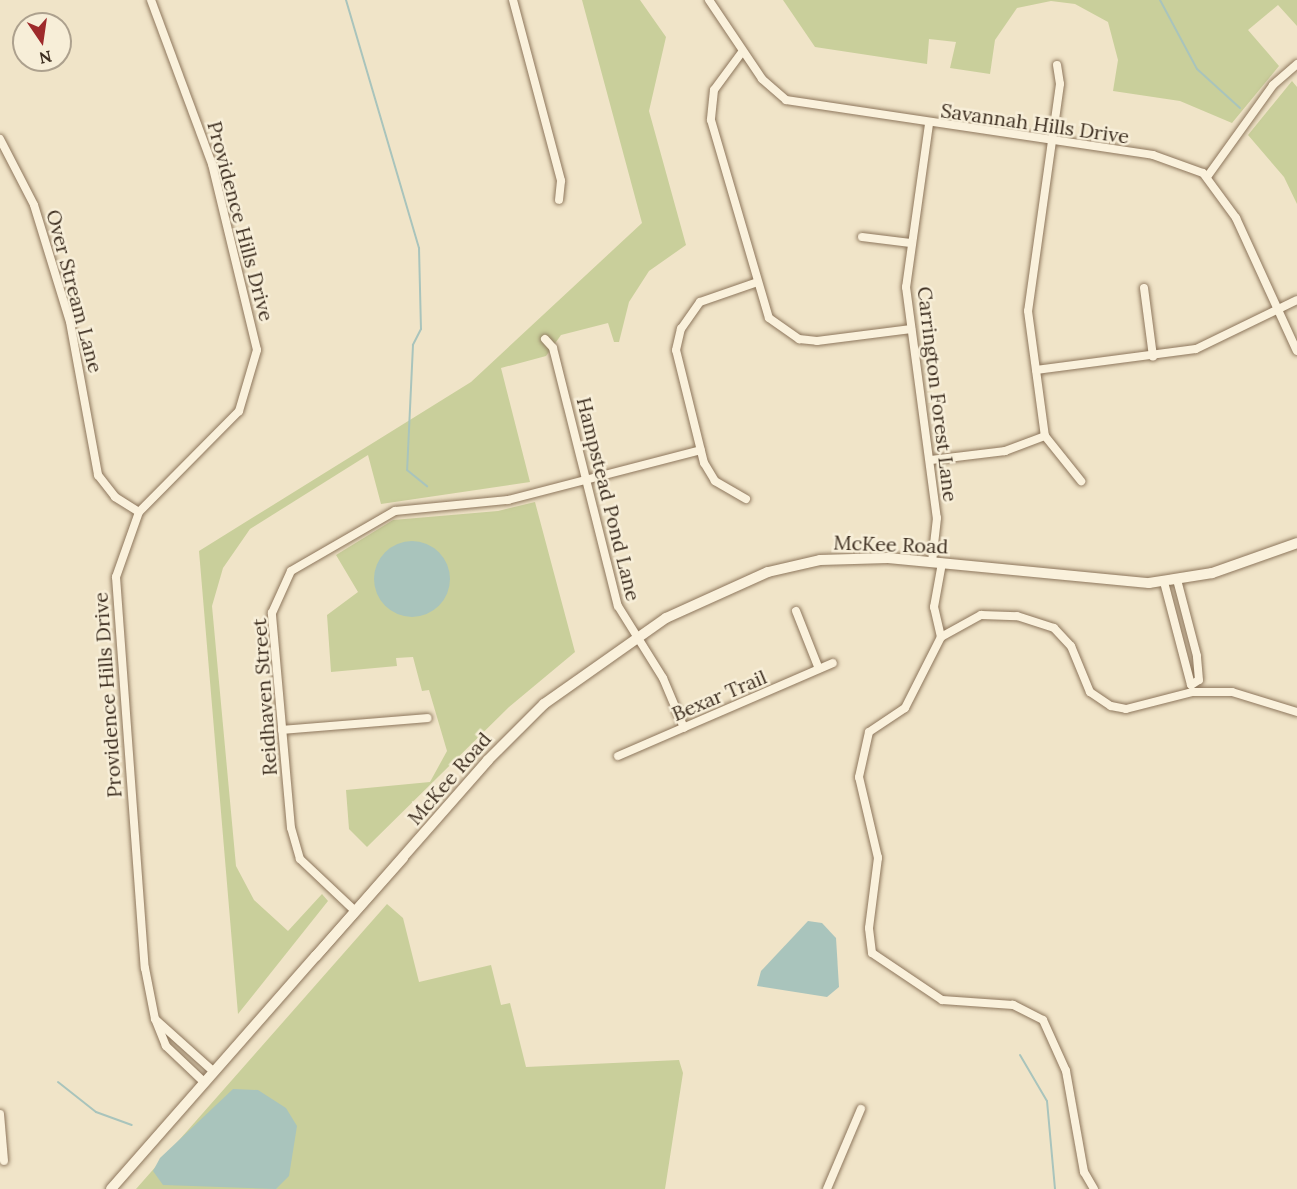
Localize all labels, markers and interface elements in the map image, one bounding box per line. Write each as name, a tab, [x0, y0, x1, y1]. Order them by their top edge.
north arrow	[12, 12, 72, 72]
text: N	[37, 46, 54, 69]
street label: Savannah Hills Drive	[939, 98, 1131, 148]
street label: Providence Hills Drive	[203, 118, 279, 324]
street label: Over Stream Lane	[42, 207, 108, 375]
street label: Carrington Forest Lane	[913, 285, 963, 503]
street label: Hampstead Pond Lane	[572, 395, 646, 603]
street label: McKee Road	[833, 530, 949, 558]
street label: Providence Hills Drive	[88, 591, 126, 799]
street label: Reidhaven Street	[247, 617, 281, 777]
street label: Bexar Trail	[668, 664, 770, 726]
street label: McKee Road	[402, 727, 496, 829]

